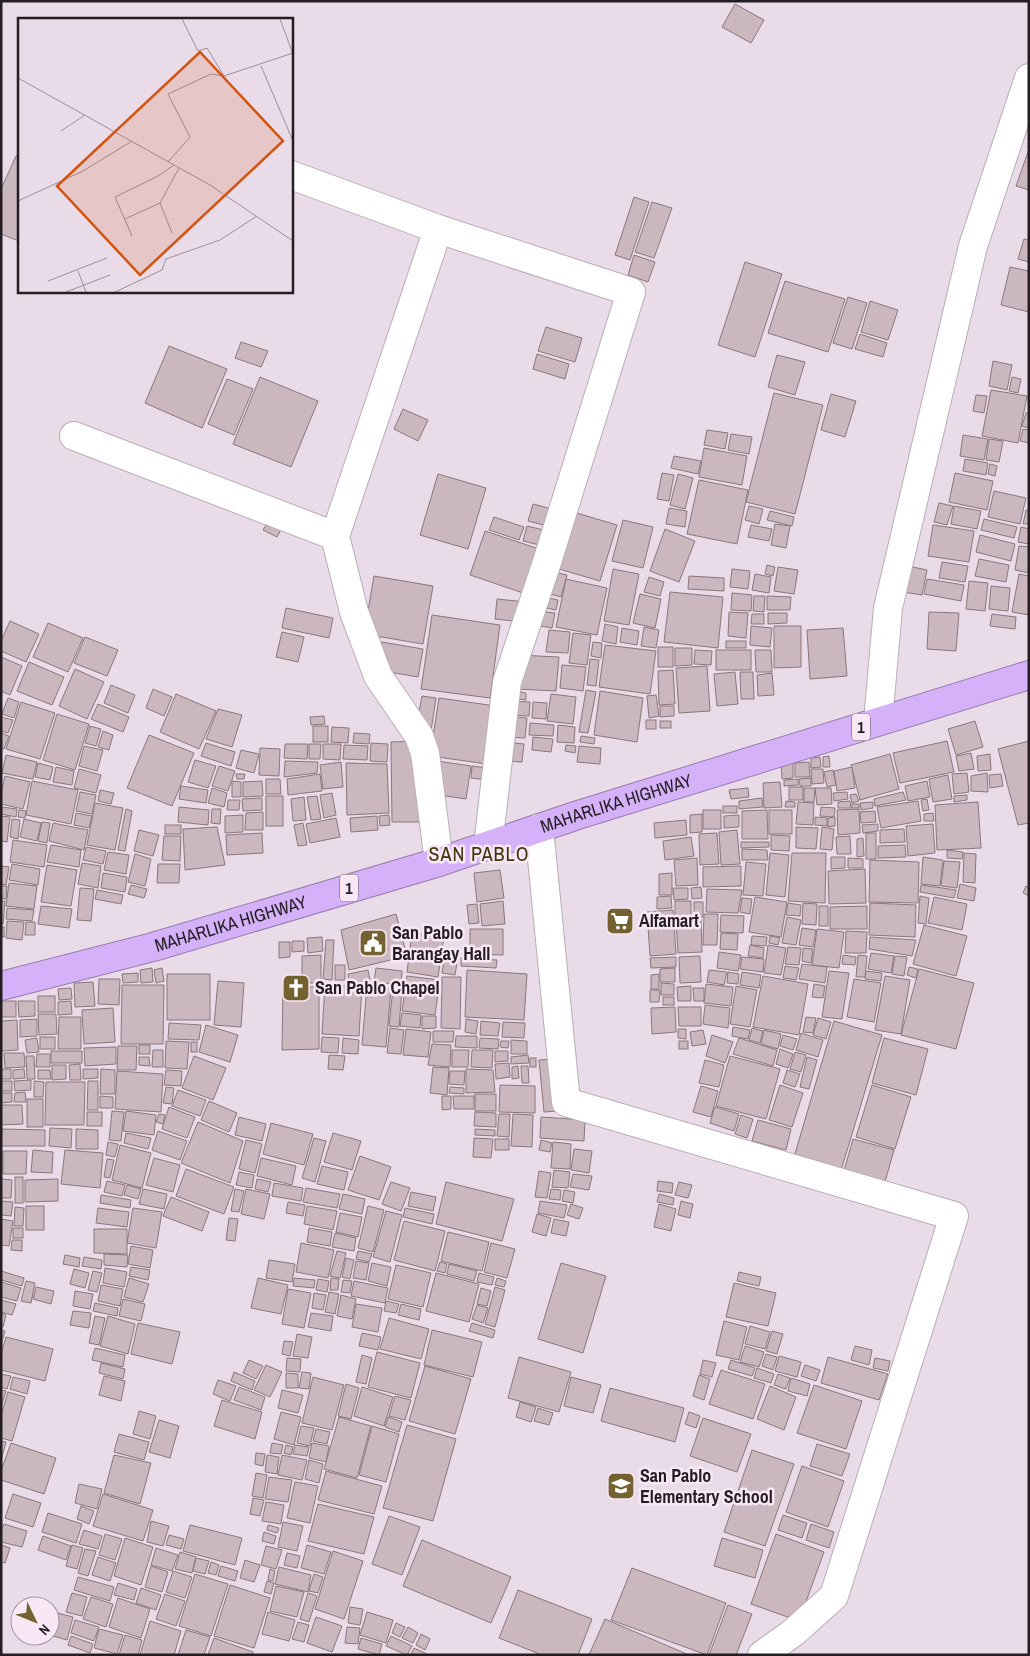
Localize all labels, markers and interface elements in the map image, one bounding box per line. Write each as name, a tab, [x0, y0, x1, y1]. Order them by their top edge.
inset map	[18, 18, 292, 292]
road number: 1	[852, 714, 870, 740]
street label: MAHARLIKA HIGHWAY	[537, 767, 695, 839]
district label: SAN PABLO	[429, 840, 529, 867]
road number: 1	[340, 874, 358, 901]
street label: MAHARLIKA HIGHWAY	[151, 889, 310, 958]
supermarket icon: Alfamart	[605, 906, 635, 936]
place label: Alfamart	[639, 908, 699, 933]
place label: San Pablo Barangay Hall	[392, 920, 490, 966]
public building icon: San Pablo Barangay Hall	[358, 928, 388, 958]
church icon: San Pablo Chapel	[281, 973, 311, 1003]
place label: San Pablo Chapel	[315, 975, 440, 1000]
place label: San Pablo Elementary School	[640, 1463, 773, 1509]
school or university icon: San Pablo Elementary School	[606, 1471, 636, 1501]
north arrow	[10, 1596, 60, 1646]
text: N	[35, 1621, 54, 1639]

